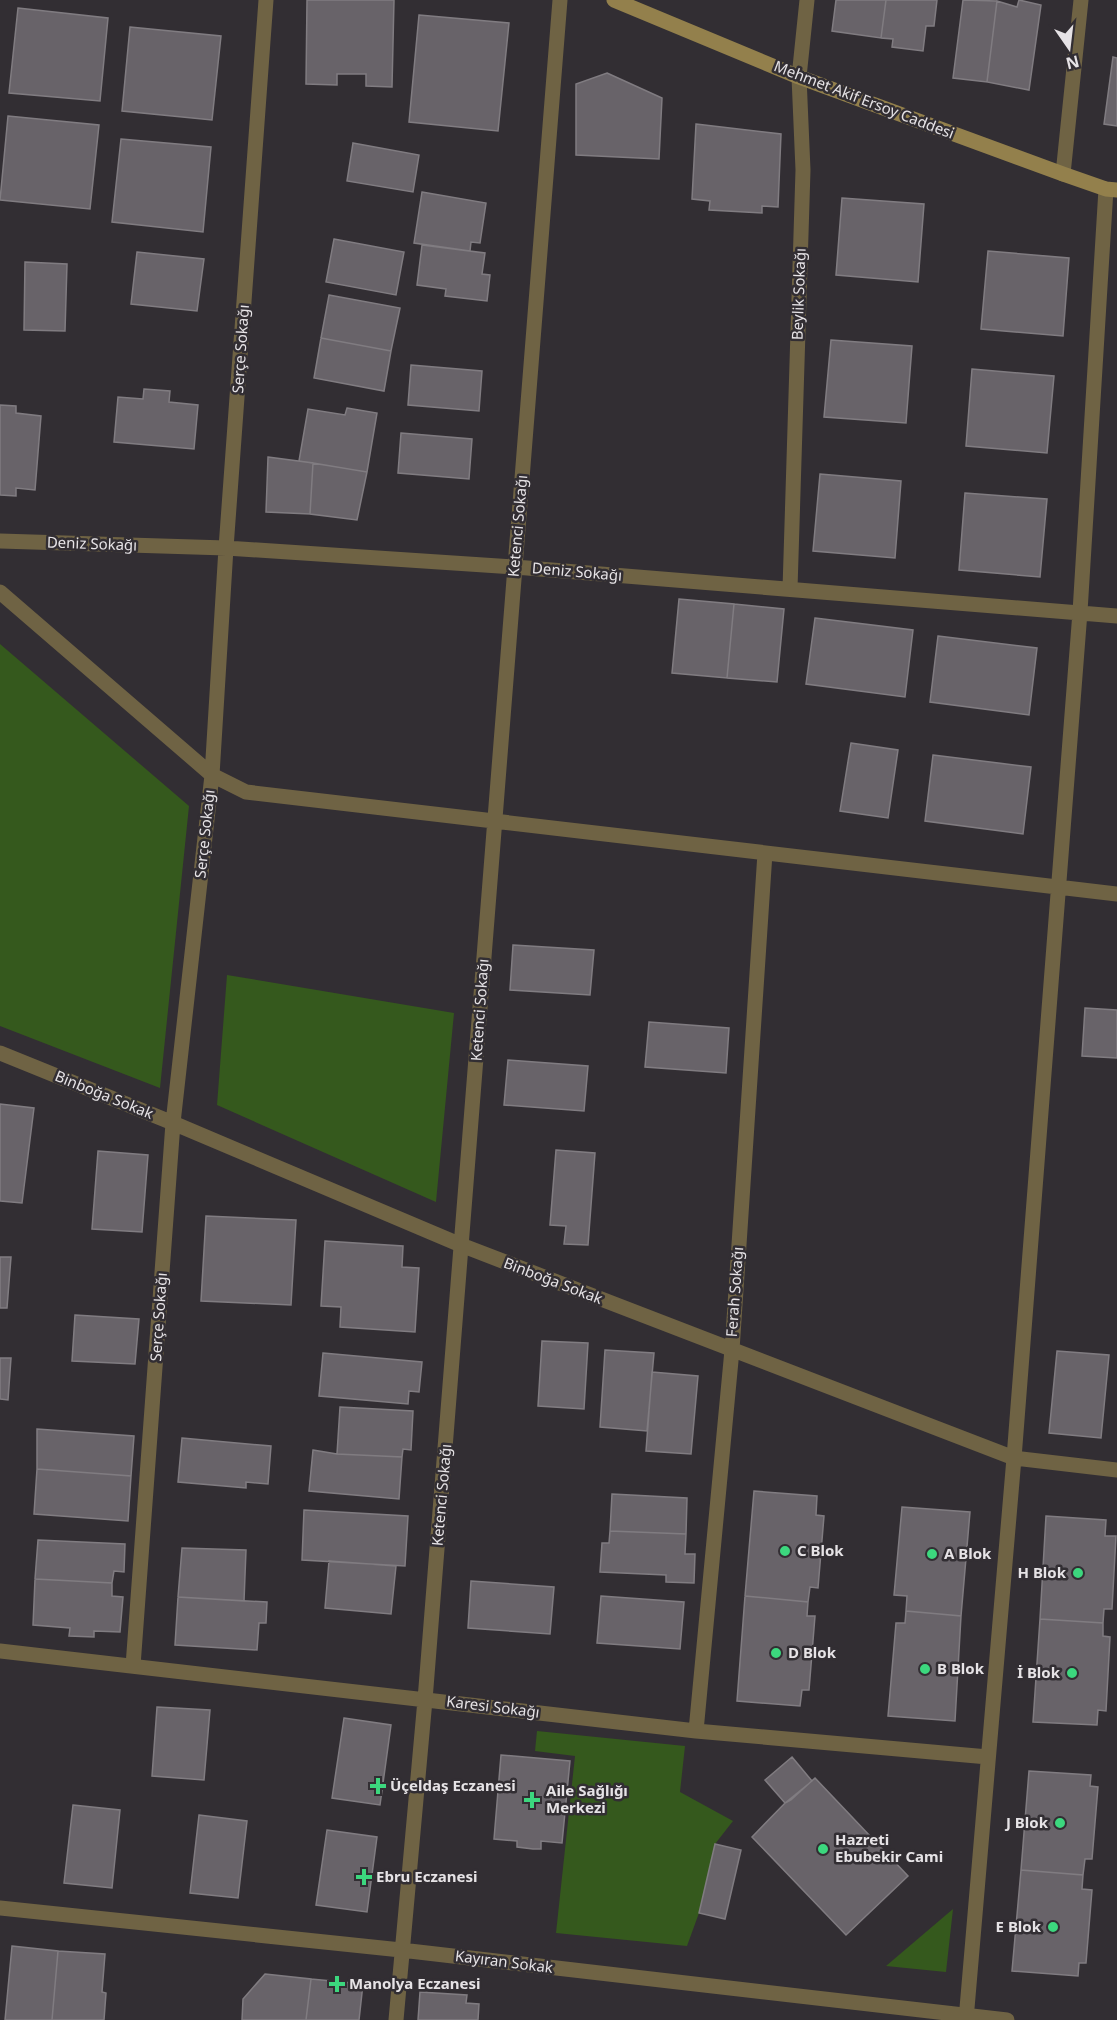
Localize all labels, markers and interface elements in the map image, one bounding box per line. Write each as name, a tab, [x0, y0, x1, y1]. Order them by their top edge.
north arrow	[1039, 18, 1099, 78]
text: N	[1064, 50, 1082, 75]
street label: Mehmet Akif Ersoy Caddesi	[771, 55, 957, 143]
street label: Beylik Sokağı	[786, 248, 810, 340]
street label: Serçe Sokağı	[227, 304, 253, 394]
street label: Ketenci Sokağı	[503, 474, 531, 578]
street label: Deniz Sokağı	[47, 531, 138, 555]
street label: Deniz Sokağı	[531, 557, 623, 585]
street label: Serçe Sokağı	[189, 789, 219, 879]
street label: Ketenci Sokağı	[465, 958, 493, 1062]
street label: Binboğa Sokak	[52, 1065, 157, 1123]
street label: Ferah Sokağı	[721, 1246, 747, 1338]
street label: Binboğa Sokak	[501, 1252, 606, 1308]
street label: Serçe Sokağı	[145, 1272, 171, 1362]
street label: Ketenci Sokağı	[427, 1443, 455, 1547]
place label: C Blok	[797, 1540, 844, 1560]
place label: A Blok	[944, 1543, 992, 1563]
marker: C Blok	[778, 1544, 792, 1558]
marker: A Blok	[925, 1547, 939, 1561]
place label: H Blok	[1018, 1562, 1067, 1582]
marker: H Blok	[1071, 1566, 1085, 1580]
place label: D Blok	[788, 1642, 837, 1662]
marker: D Blok	[769, 1646, 783, 1660]
place label: B Blok	[937, 1658, 985, 1678]
marker: B Blok	[918, 1662, 932, 1676]
place label: İ Blok	[1017, 1662, 1061, 1682]
marker: İ Blok	[1065, 1666, 1079, 1680]
street label: Karesi Sokağı	[445, 1690, 541, 1722]
place label: Üçeldaş Eczanesi	[390, 1775, 516, 1795]
marker: Üçeldaş Eczanesi	[371, 1779, 385, 1793]
place label: Aile Sağlığı Merkezi	[546, 1780, 628, 1817]
marker: Aile Sağlığı Merkezi	[523, 1791, 541, 1809]
place label: J Blok	[1004, 1812, 1049, 1832]
marker: J Blok	[1053, 1816, 1067, 1830]
place label: Hazreti Ebubekir Cami	[835, 1829, 943, 1866]
marker: Hazreti Ebubekir Cami	[816, 1842, 830, 1856]
place label: Ebru Eczanesi	[376, 1866, 477, 1886]
marker: Ebru Eczanesi	[357, 1870, 371, 1884]
place label: E Blok	[996, 1916, 1042, 1936]
marker: E Blok	[1046, 1920, 1060, 1934]
street label: Kayıran Sokak	[454, 1945, 554, 1977]
place label: Manolya Eczanesi	[349, 1973, 480, 1993]
marker: Manolya Eczanesi	[330, 1977, 344, 1991]

